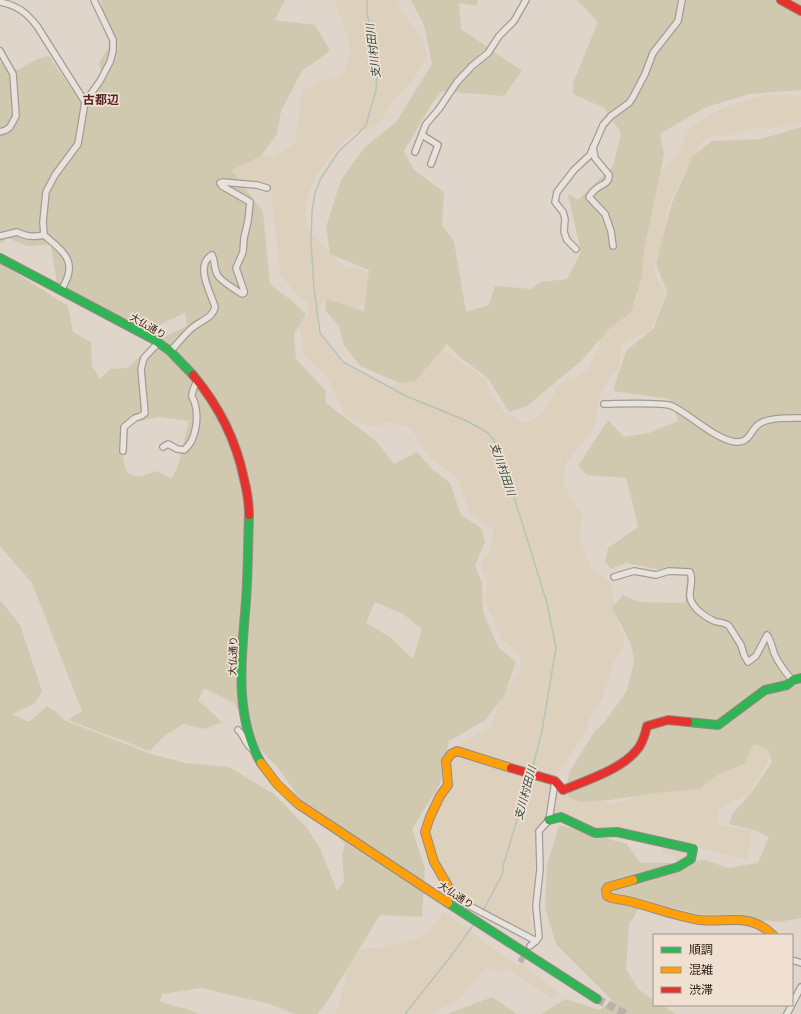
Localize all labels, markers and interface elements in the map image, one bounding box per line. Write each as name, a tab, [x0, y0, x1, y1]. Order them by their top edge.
water label: 支川村田川	[363, 22, 383, 79]
district label: 古都辺	[83, 92, 119, 107]
street label: 大仏通り	[127, 310, 169, 342]
water label: 支川村田川	[487, 441, 519, 498]
street label: 大仏通り	[226, 636, 240, 676]
water label: 支川村田川	[511, 764, 539, 821]
street label: 大仏通り	[436, 879, 476, 911]
legend	[653, 934, 793, 1006]
text: 順調	[689, 942, 713, 957]
text: 混雑	[689, 962, 713, 977]
text: 渋滞	[689, 982, 713, 997]

